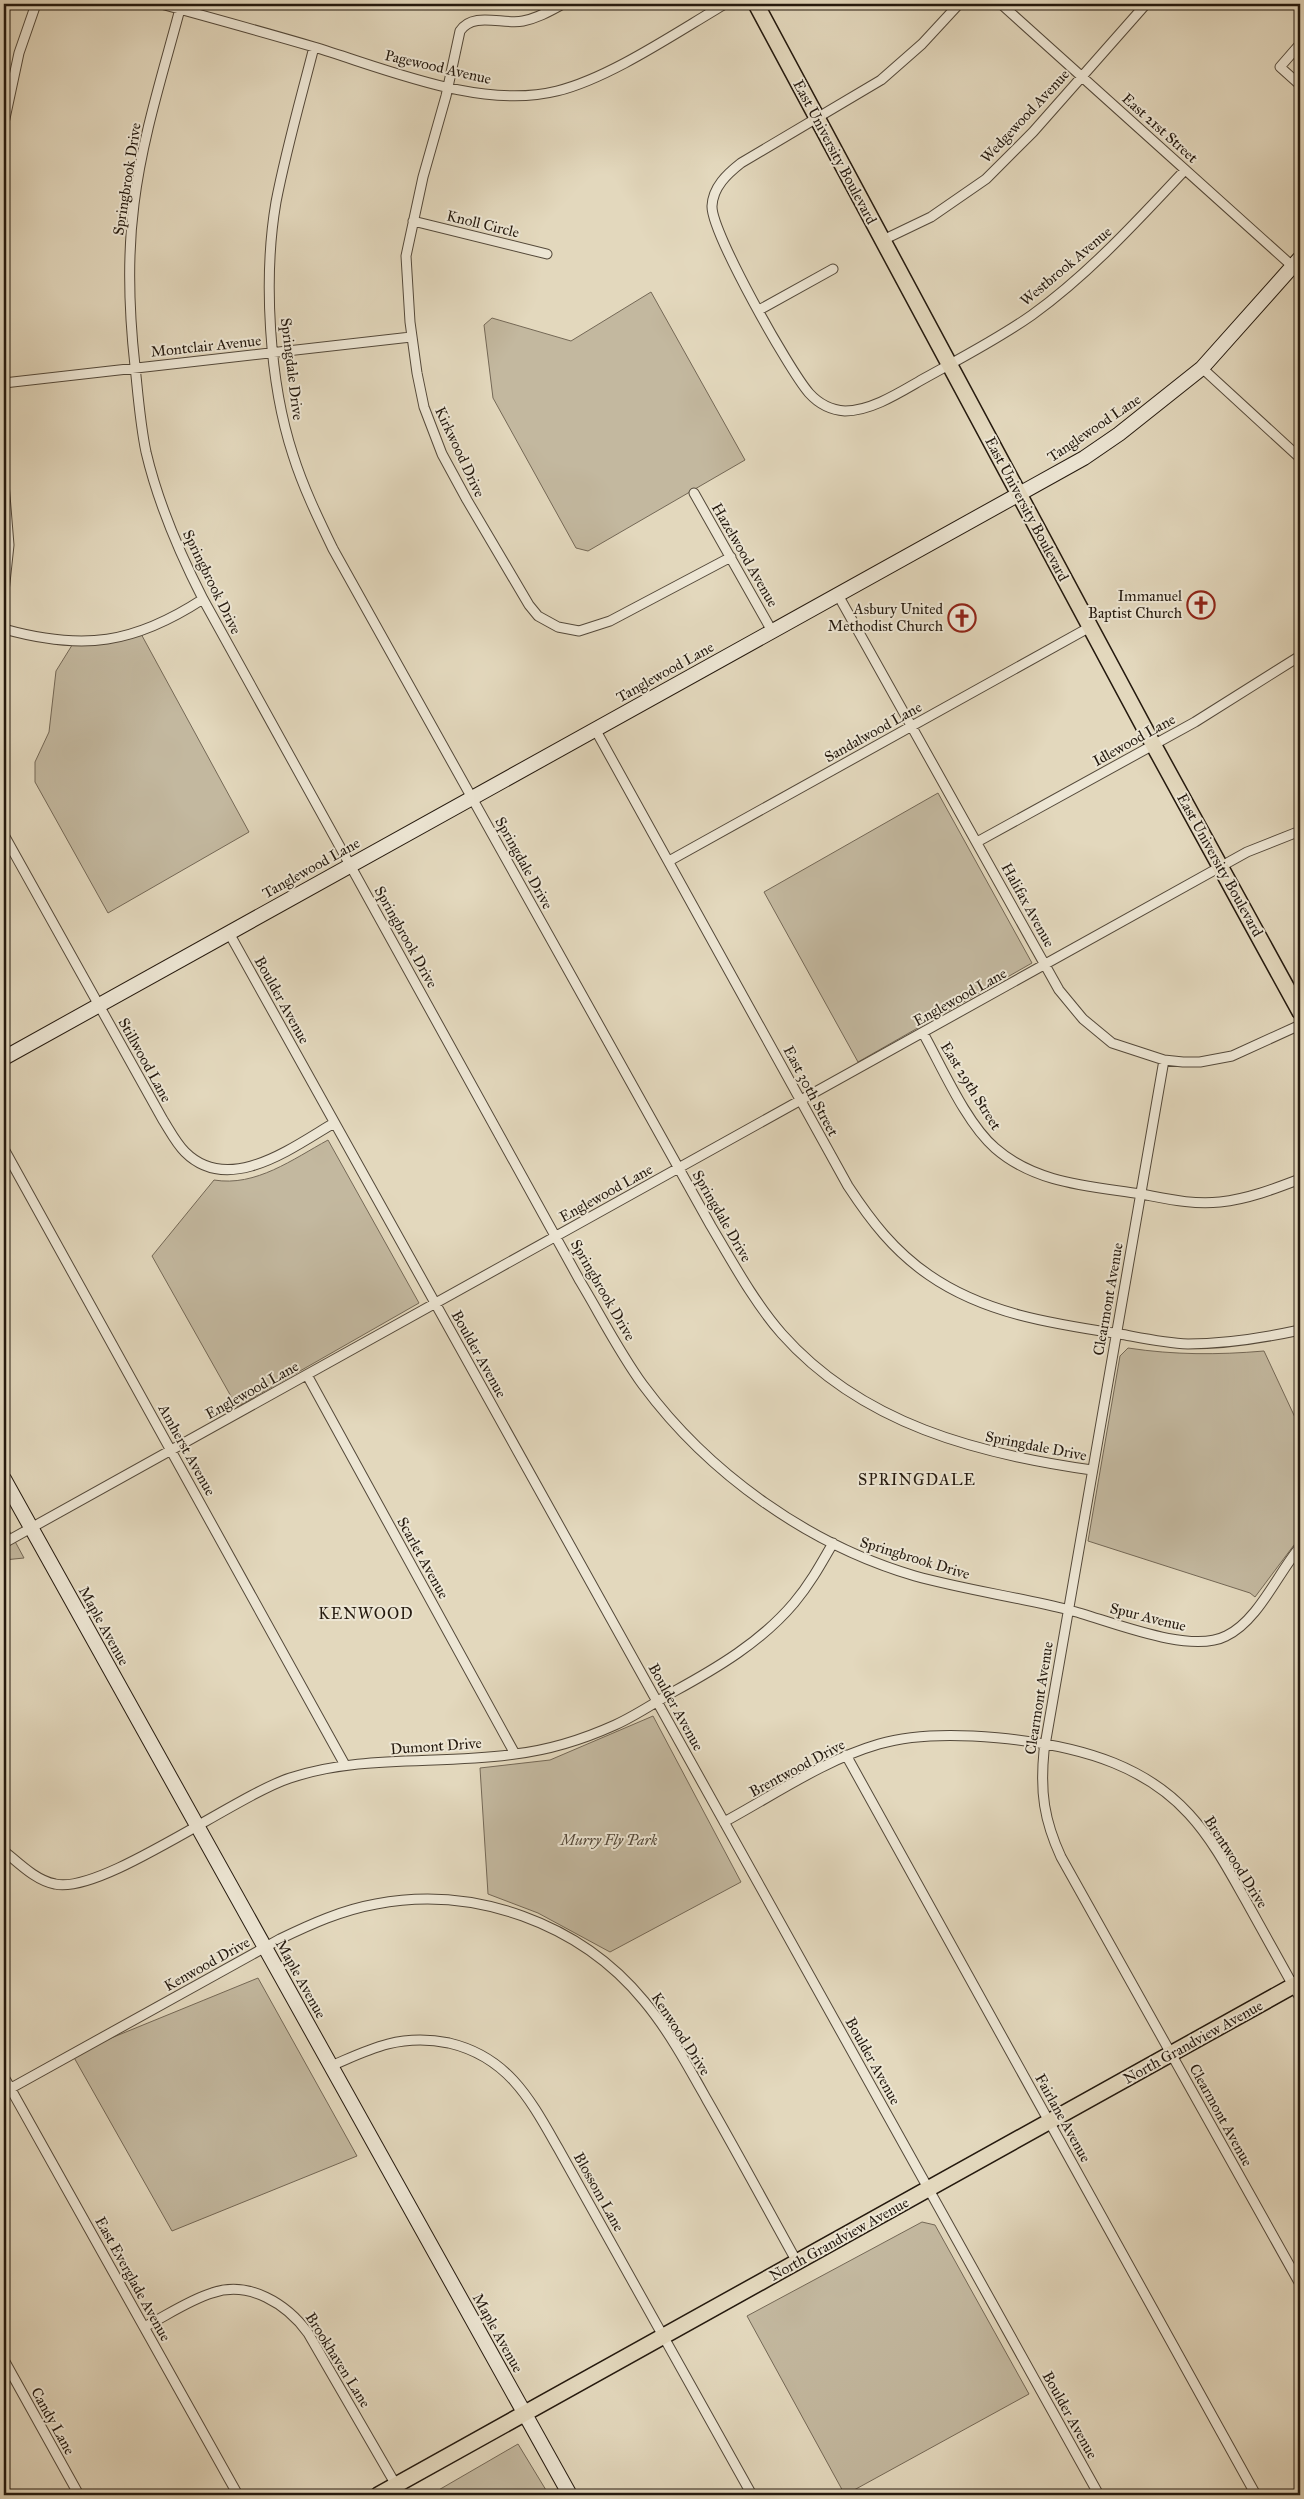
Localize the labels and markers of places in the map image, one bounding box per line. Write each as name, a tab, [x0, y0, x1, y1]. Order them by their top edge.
place label: Immanuel Baptist Church	[1088, 587, 1183, 622]
church icon: Immanuel Baptist Church	[1186, 590, 1216, 620]
place label: Asbury United Methodist Church	[828, 600, 944, 635]
church icon: Asbury United Methodist Church	[947, 603, 977, 633]

